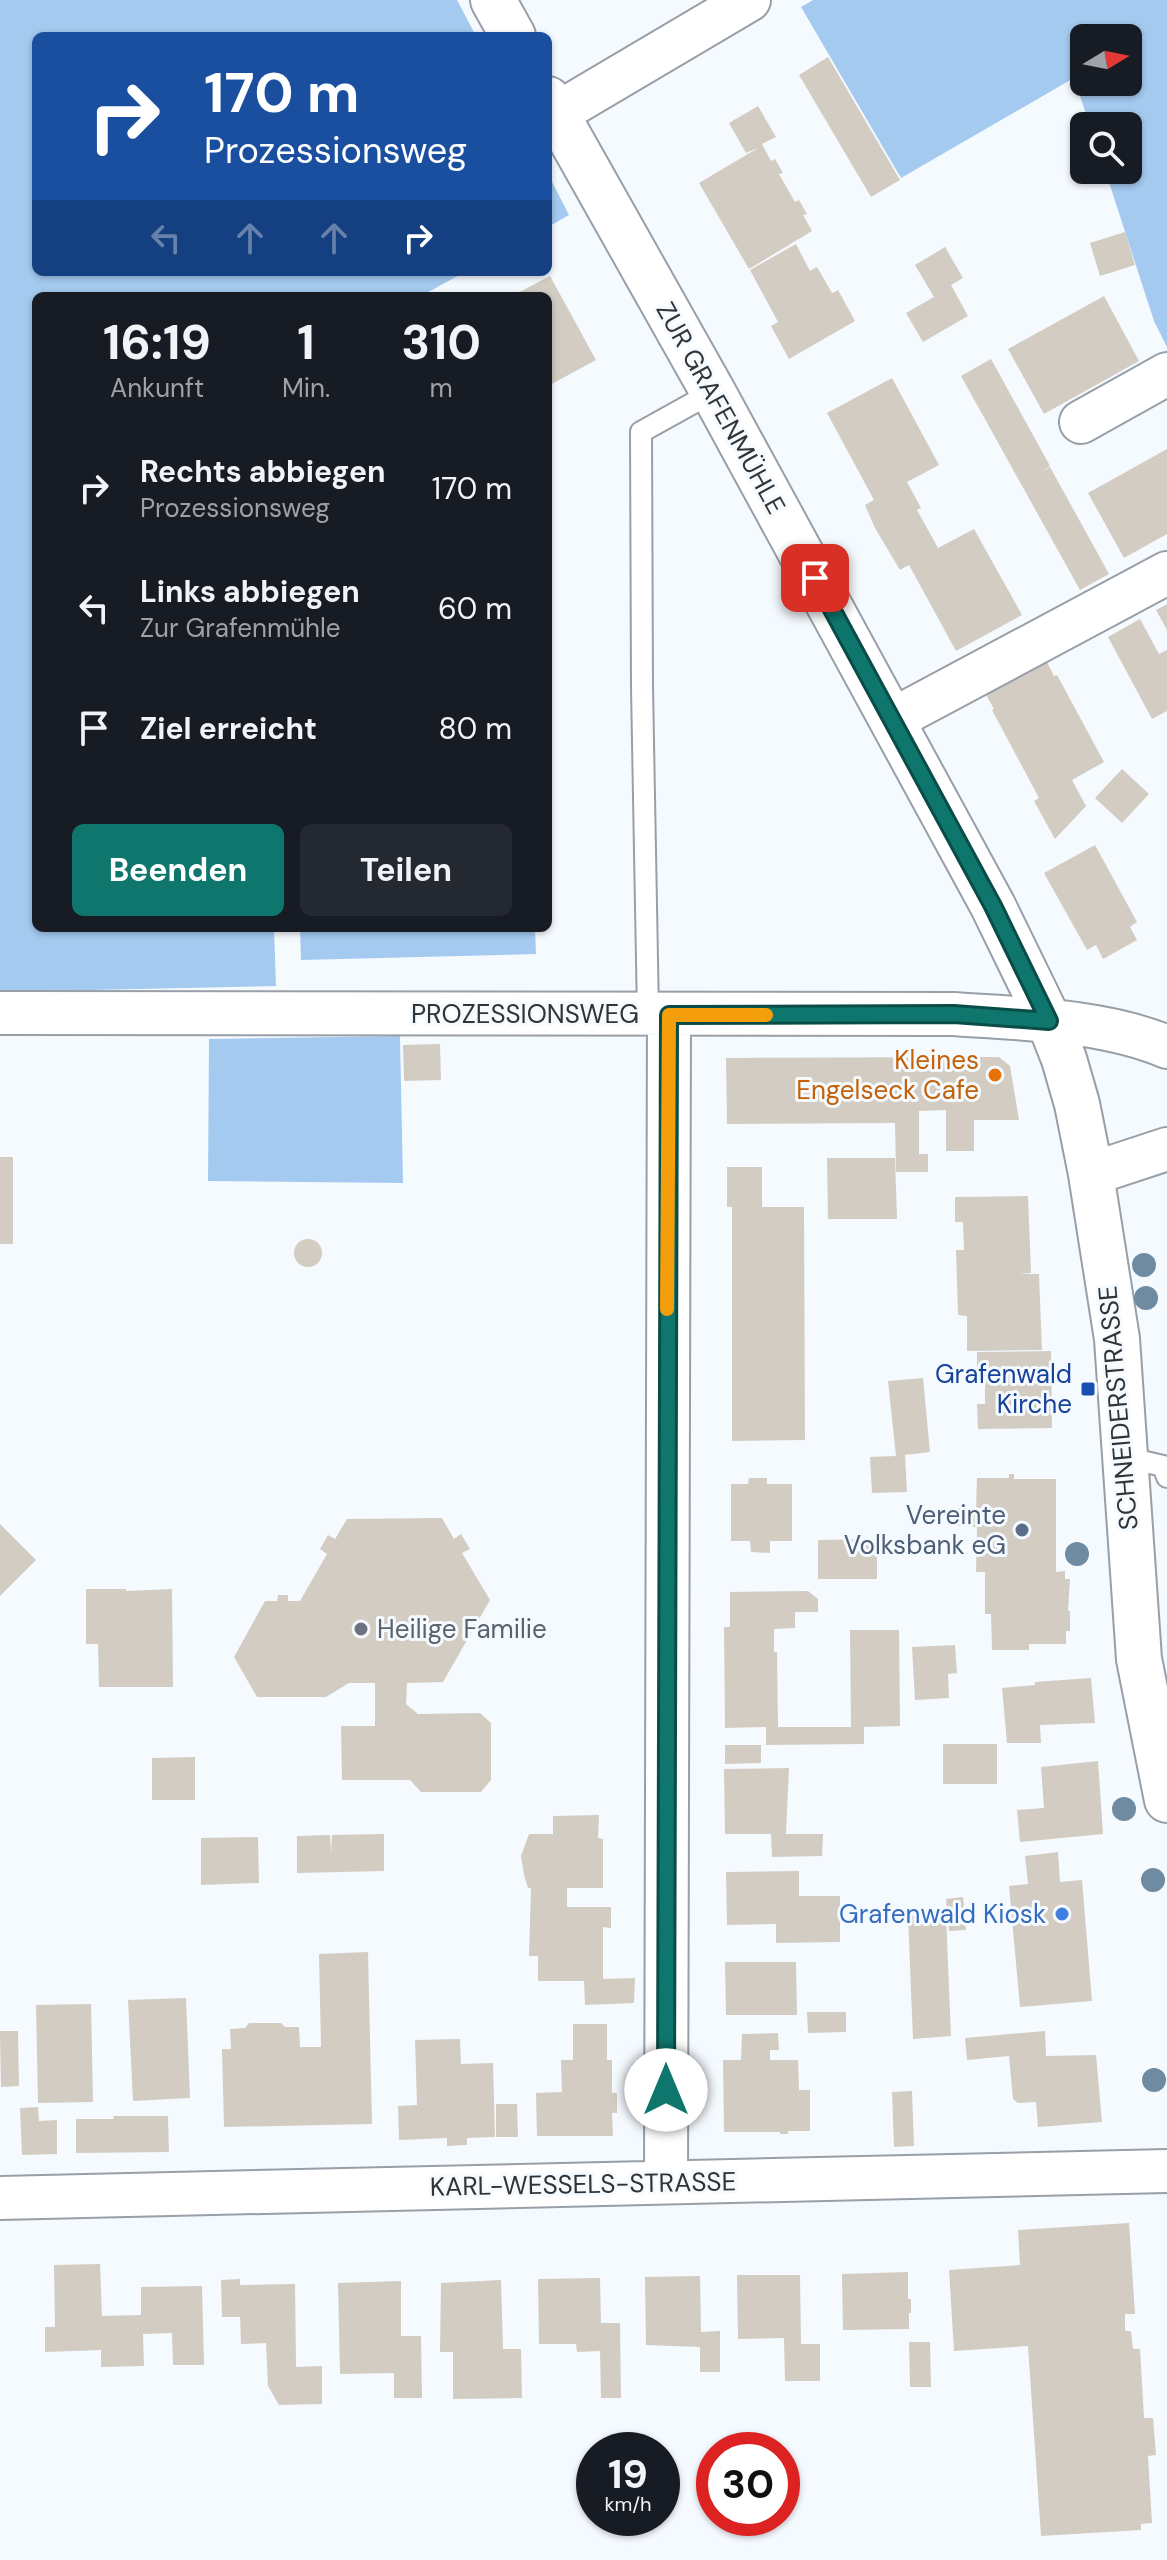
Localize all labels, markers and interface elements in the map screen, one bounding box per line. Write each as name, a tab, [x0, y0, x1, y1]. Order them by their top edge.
north arrow	[1070, 24, 1142, 96]
map controls	[1070, 24, 1142, 184]
text: 170 m	[204, 56, 359, 129]
icon: right	[72, 64, 176, 168]
button: search	[1070, 112, 1142, 184]
text: Prozessionsweg	[204, 127, 467, 174]
icon: left	[144, 216, 188, 260]
icon: ahead	[228, 216, 272, 260]
icon: ahead	[312, 216, 356, 260]
icon: right	[396, 216, 440, 260]
street label: ZUR GRAFENMÜHLE	[649, 296, 793, 520]
text: 16:19	[103, 311, 211, 374]
text: 1	[297, 311, 315, 374]
text: 310	[401, 311, 481, 374]
text: Ankunft	[110, 371, 204, 405]
text: Min.	[282, 371, 330, 405]
text: m	[430, 371, 453, 405]
text: Rechts abbiegen	[140, 452, 385, 491]
icon: right	[72, 466, 116, 510]
text: 170 m	[432, 469, 512, 508]
text: Prozessionsweg	[140, 491, 330, 525]
pin	[781, 544, 849, 612]
icon: arrive	[793, 556, 837, 600]
text: Links abbiegen	[140, 572, 360, 611]
icon: left	[72, 586, 116, 630]
text: 60 m	[438, 589, 512, 628]
text: Zur Grafenmühle	[140, 611, 341, 645]
icon: arrive	[72, 706, 116, 750]
text: Ziel erreicht	[140, 709, 317, 748]
text: 80 m	[439, 709, 512, 748]
button: Beenden	[72, 824, 284, 916]
button: Teilen	[300, 824, 512, 916]
street label: PROZESSIONSWEG	[411, 997, 639, 1031]
place label: Kleines Engelseck Cafe	[796, 1043, 979, 1107]
marker: Kleines Engelseck Cafe	[986, 1066, 1004, 1084]
street label: SCHNEIDERSTRASSE	[1090, 1284, 1146, 1532]
place label: Grafenwald Kirche	[935, 1357, 1072, 1421]
marker: Grafenwald Kirche	[1079, 1380, 1097, 1398]
place label: Vereinte Volksbank eG	[844, 1498, 1006, 1562]
marker: Vereinte Volksbank eG	[1013, 1521, 1031, 1539]
place label: Heilige Familie	[377, 1612, 547, 1646]
marker: Heilige Familie	[352, 1620, 370, 1638]
place label: Grafenwald Kiosk	[839, 1897, 1046, 1931]
marker: Grafenwald Kiosk	[1053, 1905, 1071, 1923]
position arrow	[624, 2048, 708, 2132]
street label: KARL-WESSELS-STRASSE	[430, 2164, 736, 2204]
speed limit sign: 30	[696, 2432, 800, 2536]
text: 19	[608, 2448, 648, 2500]
text: km/h	[604, 2491, 652, 2517]

